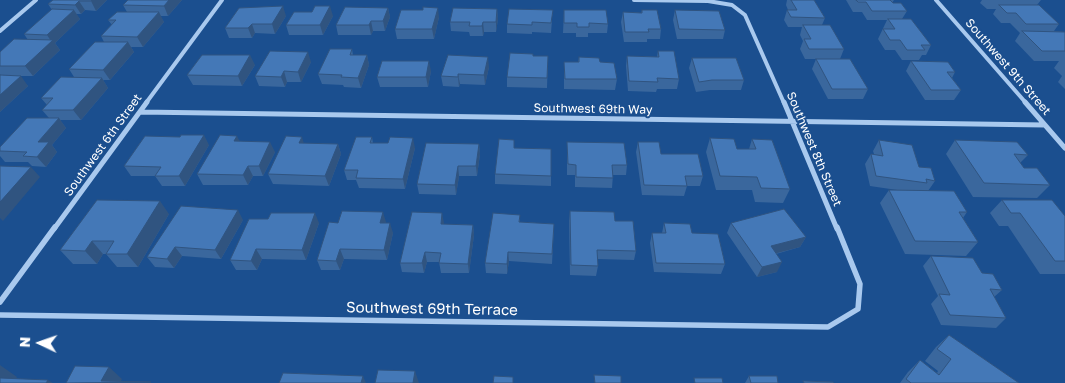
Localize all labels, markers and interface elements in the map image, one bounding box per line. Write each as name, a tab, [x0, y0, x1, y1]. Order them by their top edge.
street label: Southwest 9th Street	[962, 16, 1054, 118]
street label: Southwest 8th Street	[783, 90, 845, 208]
street label: Southwest 6th Street	[61, 91, 145, 199]
street label: Southwest 69th Way	[533, 101, 653, 117]
street label: Southwest 69th Terrace	[346, 299, 518, 319]
north arrow	[15, 318, 65, 368]
text: N	[16, 336, 33, 348]

